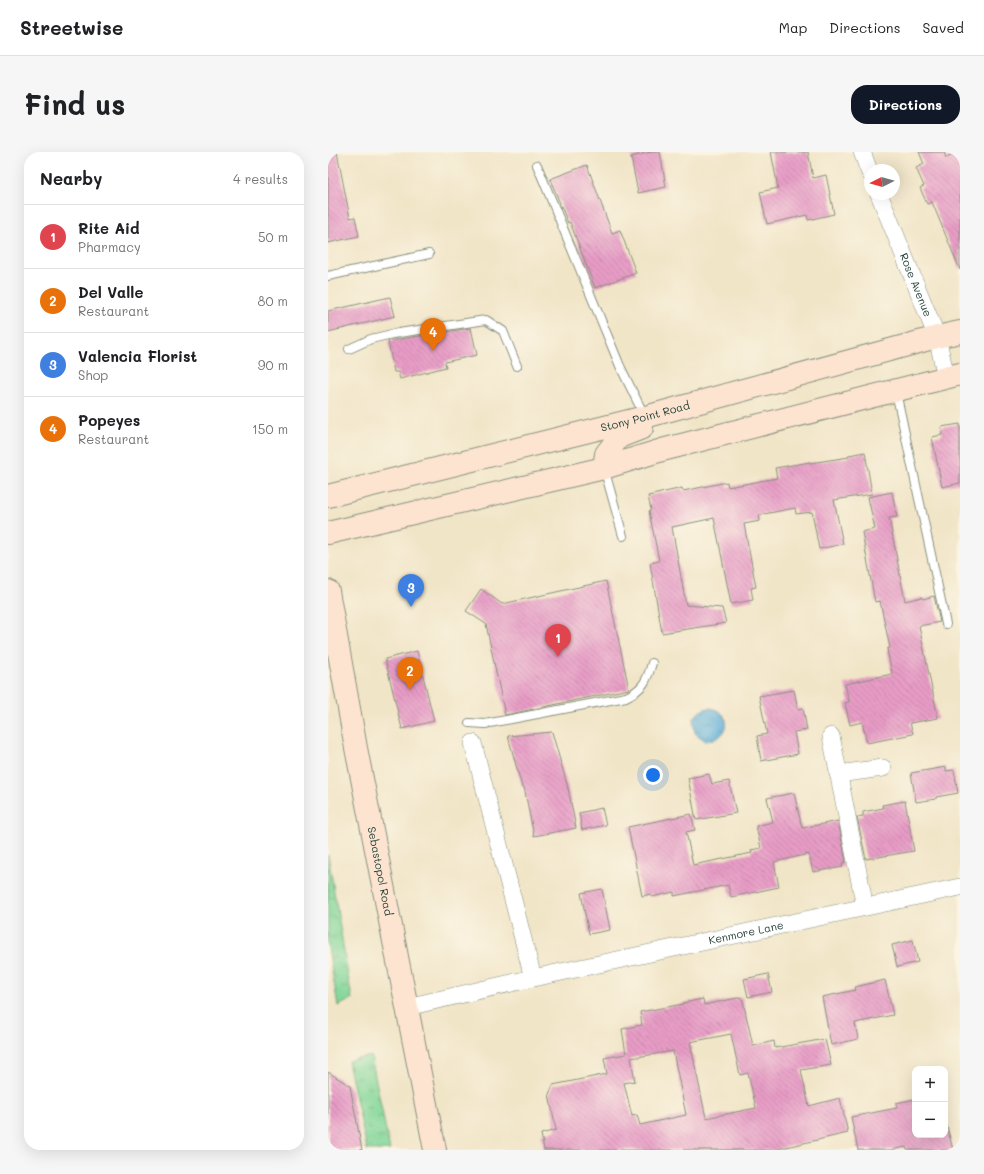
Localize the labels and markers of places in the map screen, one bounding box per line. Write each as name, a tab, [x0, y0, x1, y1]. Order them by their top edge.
pin: 4	[420, 318, 446, 351]
pin: 3	[398, 574, 424, 607]
pin: 1	[545, 624, 571, 657]
pin: 2	[397, 657, 423, 690]

